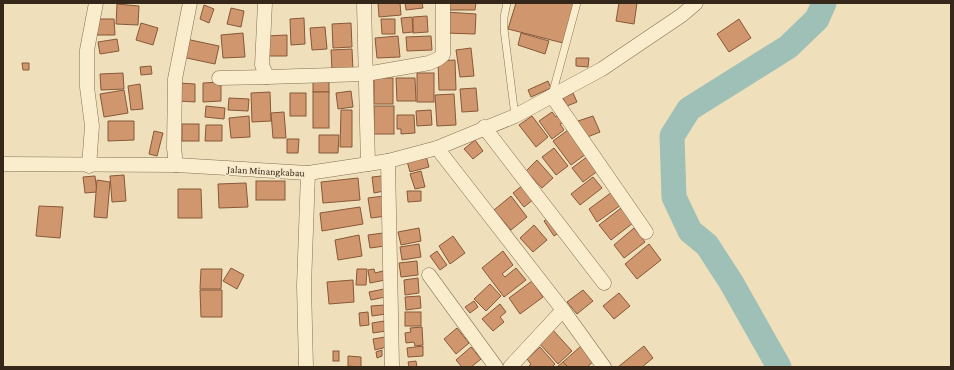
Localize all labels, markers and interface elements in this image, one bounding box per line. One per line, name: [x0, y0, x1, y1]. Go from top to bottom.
street label: Jalan Minangkabau: [226, 163, 306, 179]

